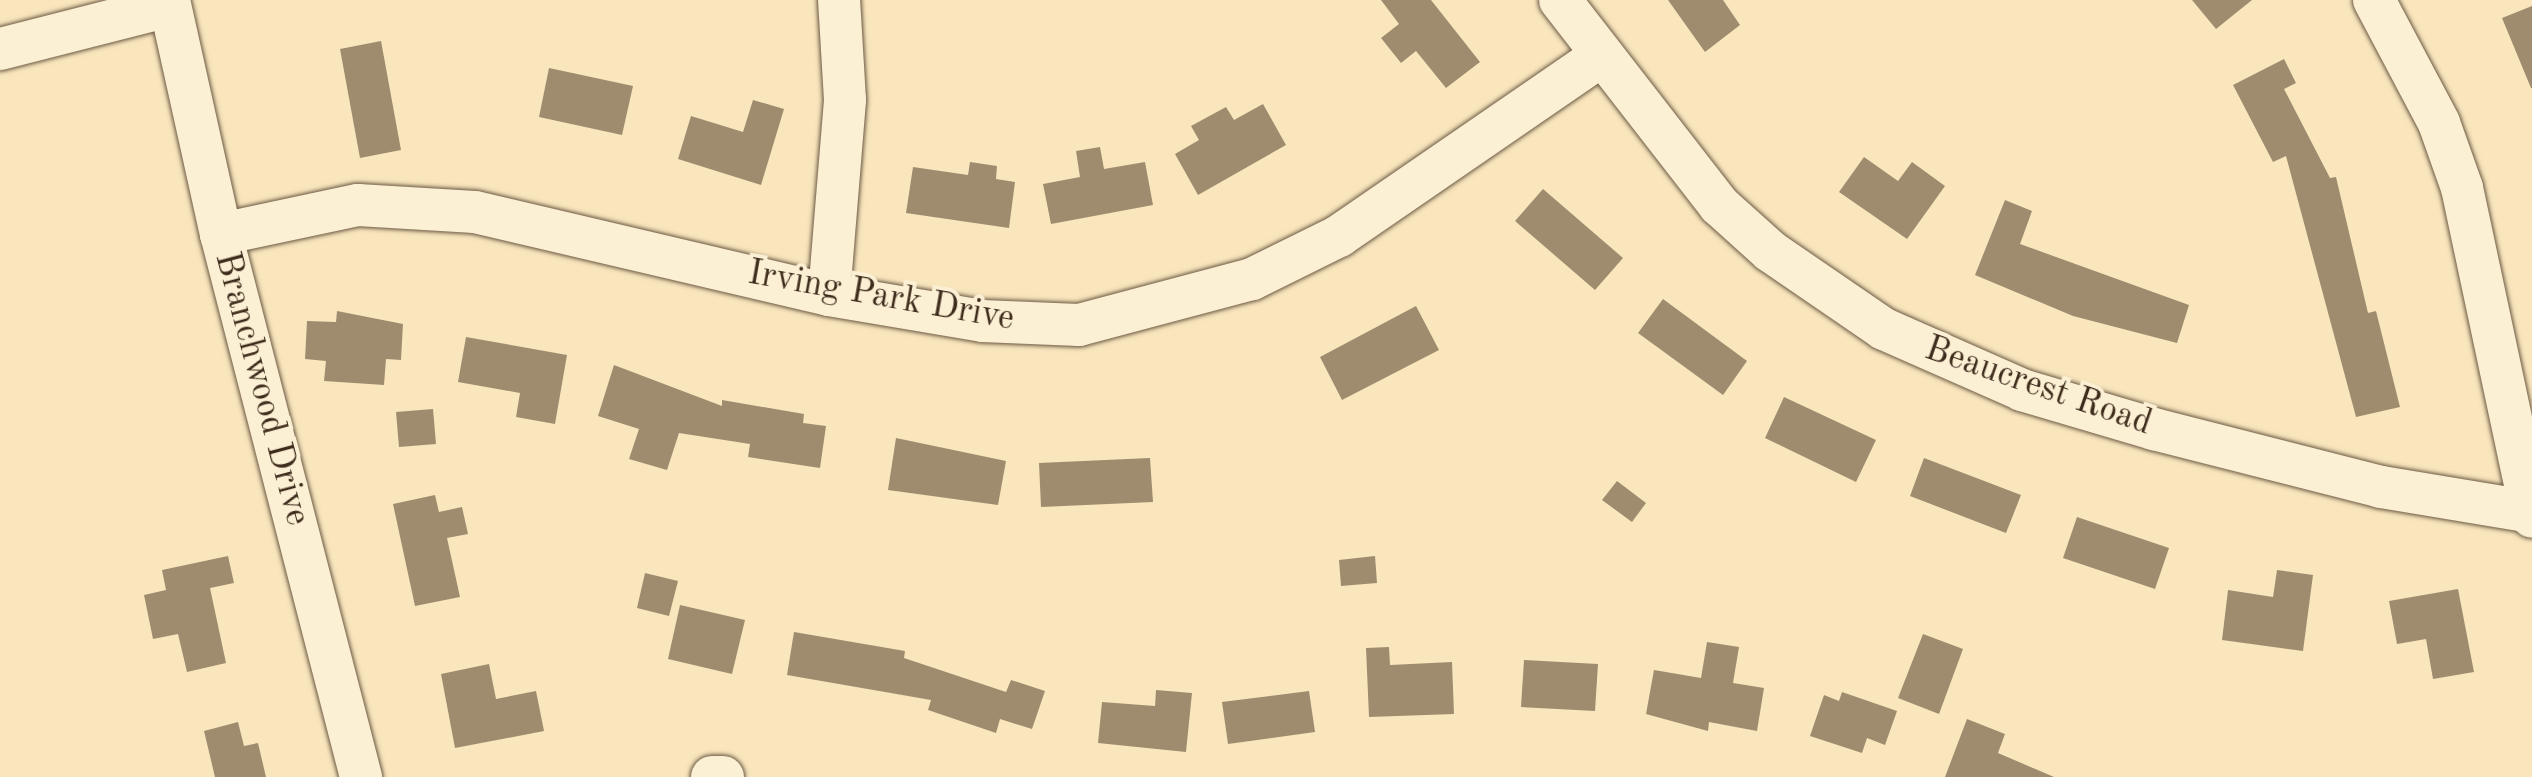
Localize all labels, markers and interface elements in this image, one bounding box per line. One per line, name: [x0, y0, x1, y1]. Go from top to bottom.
street label: Branchwood Drive: [204, 248, 318, 530]
street label: Irving Park Drive: [745, 253, 1017, 341]
street label: Beaucrest Road: [1919, 329, 2157, 445]

